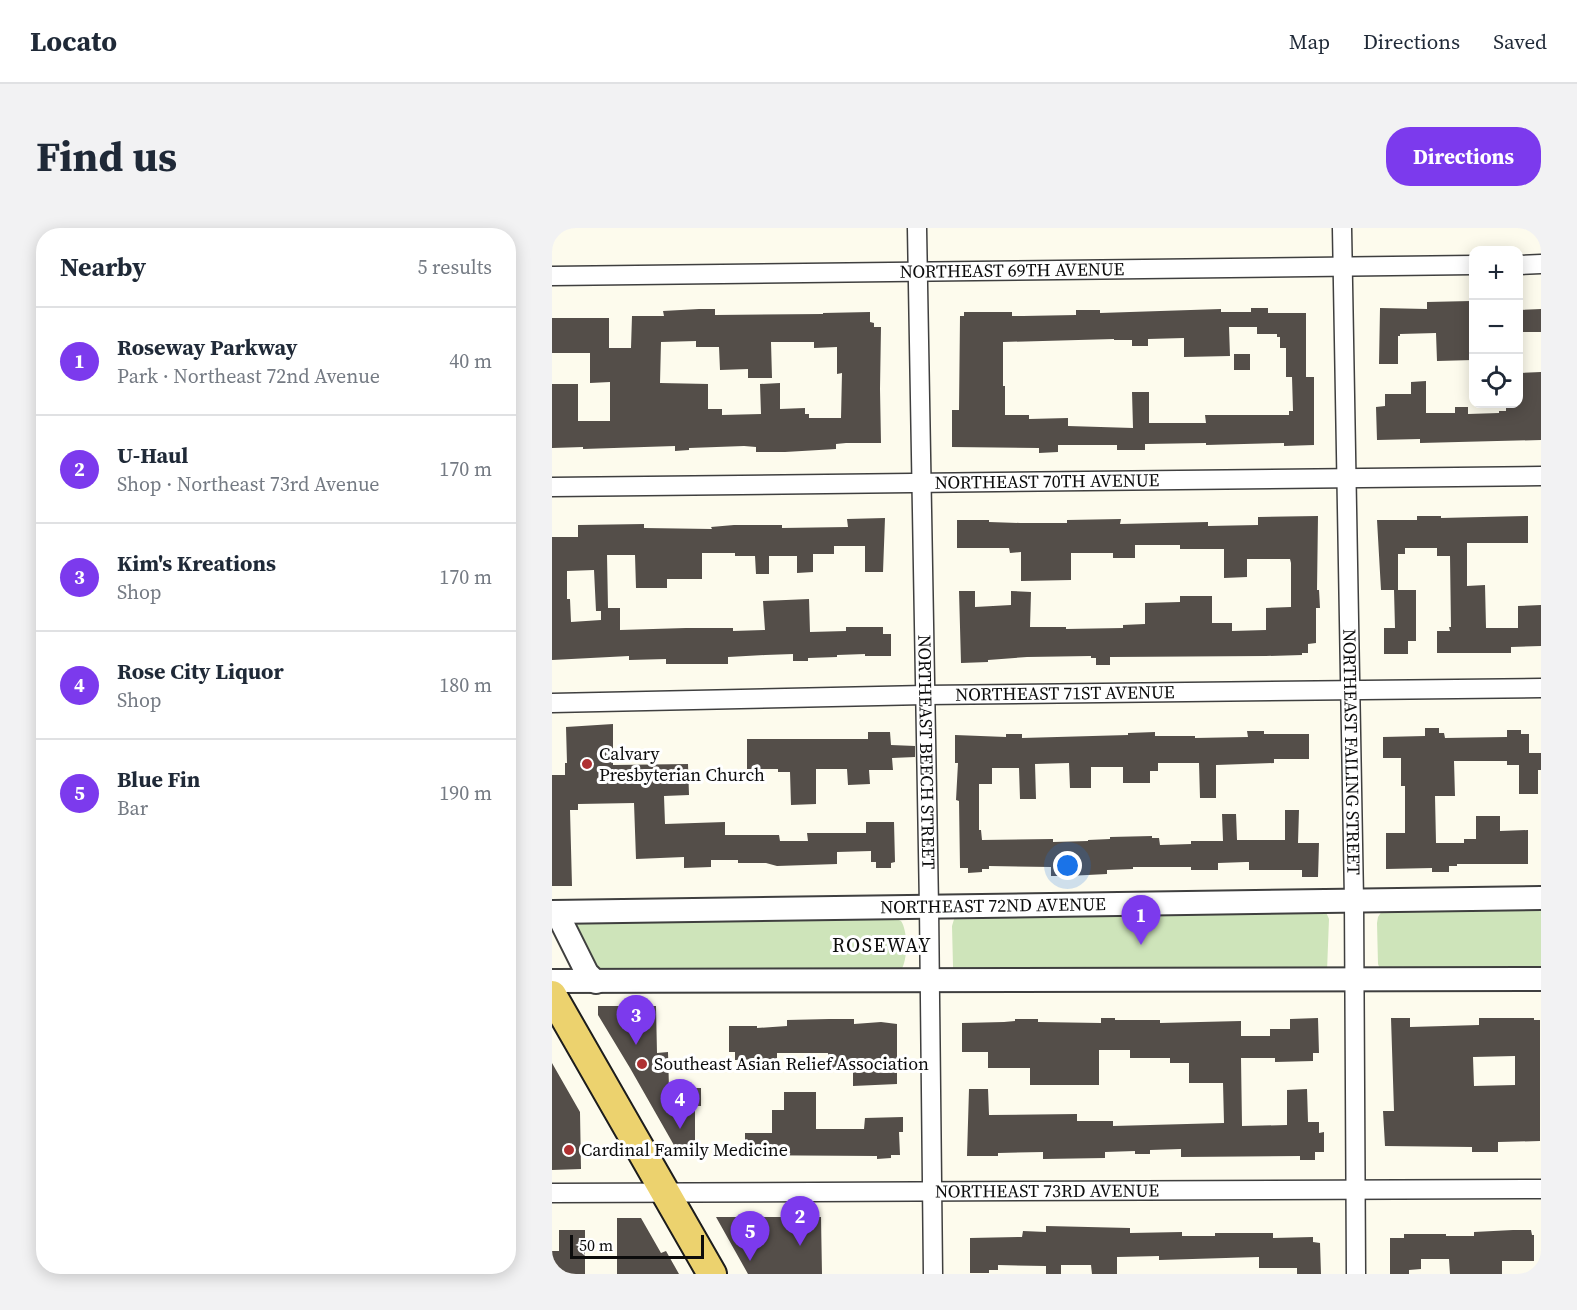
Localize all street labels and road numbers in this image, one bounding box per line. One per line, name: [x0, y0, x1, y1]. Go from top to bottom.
street label: NORTHEAST 69TH AVENUE: [899, 256, 1125, 284]
street label: NORTHEAST 70TH AVENUE: [934, 467, 1160, 495]
street label: NORTHEAST FAILING STREET: [1337, 629, 1367, 875]
street label: NORTHEAST BEECH STREET: [912, 634, 941, 870]
street label: NORTHEAST 71ST AVENUE: [955, 679, 1175, 707]
street label: NORTHEAST 72ND AVENUE: [880, 891, 1106, 919]
street label: NORTHEAST 73RD AVENUE: [935, 1178, 1159, 1203]

